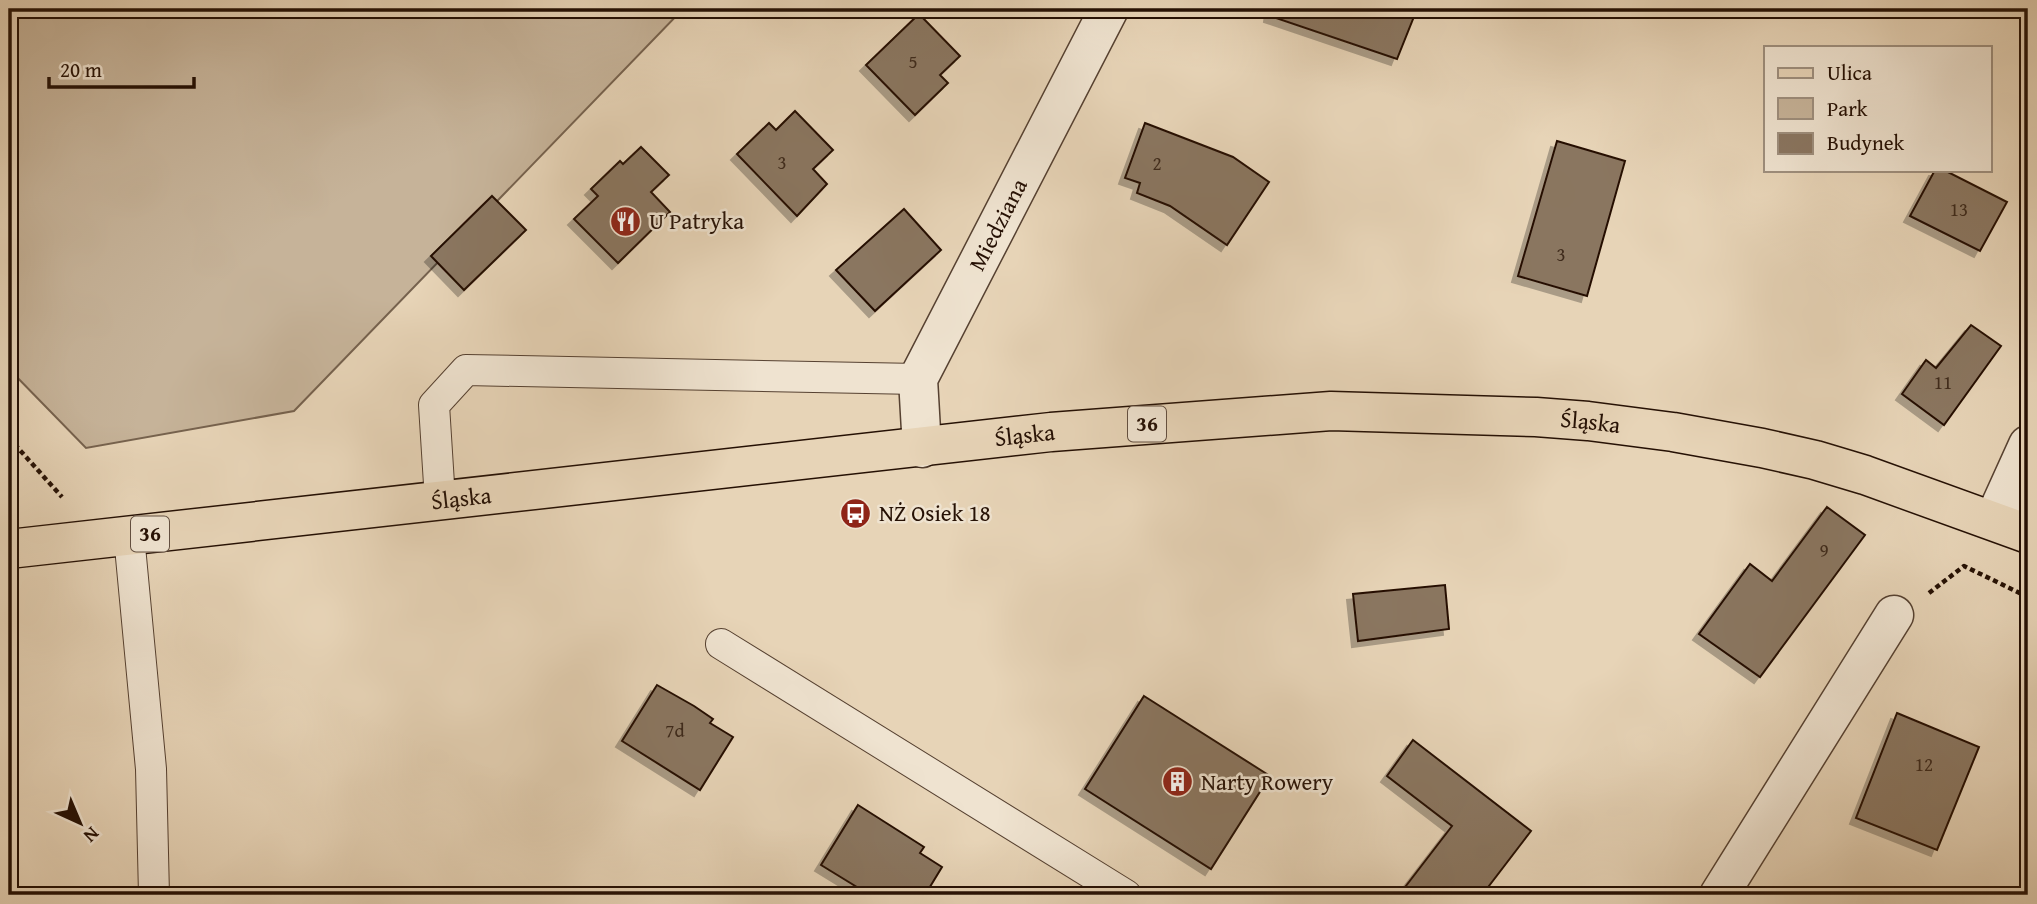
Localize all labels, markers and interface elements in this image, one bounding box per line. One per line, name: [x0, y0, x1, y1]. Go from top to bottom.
scale bar: [49, 46, 194, 90]
legend: [1764, 46, 1992, 172]
house number: 5: [908, 47, 918, 75]
text: 20 m: [60, 54, 102, 85]
text: Ulica: [1827, 57, 1872, 88]
text: Park: [1827, 93, 1868, 124]
text: Budynek: [1827, 127, 1905, 158]
house number: 3: [777, 148, 787, 176]
house number: 2: [1152, 149, 1162, 177]
street label: Miedziana: [960, 172, 1035, 276]
house number: 13: [1950, 195, 1968, 223]
restaurant icon: U Patryka: [609, 204, 643, 238]
place label: U Patryka: [649, 204, 744, 237]
house number: 3: [1556, 240, 1566, 268]
house number: 11: [1934, 368, 1952, 396]
street label: Śląska: [1559, 402, 1623, 441]
road number: 36: [1128, 406, 1166, 442]
street label: Śląska: [993, 415, 1056, 454]
street label: Śląska: [429, 478, 493, 517]
bus stop icon: NŻ Osiek 18: [839, 496, 873, 530]
place label: NŻ Osiek 18: [879, 496, 991, 529]
road number: 36: [131, 516, 169, 552]
house number: 9: [1819, 536, 1829, 564]
house number: 7d: [665, 716, 685, 744]
house number: 12: [1915, 750, 1933, 778]
building icon: Narty Rowery: [1161, 765, 1195, 799]
place label: Narty Rowery: [1201, 765, 1334, 798]
north arrow: [46, 788, 116, 858]
text: N: [77, 821, 106, 850]

